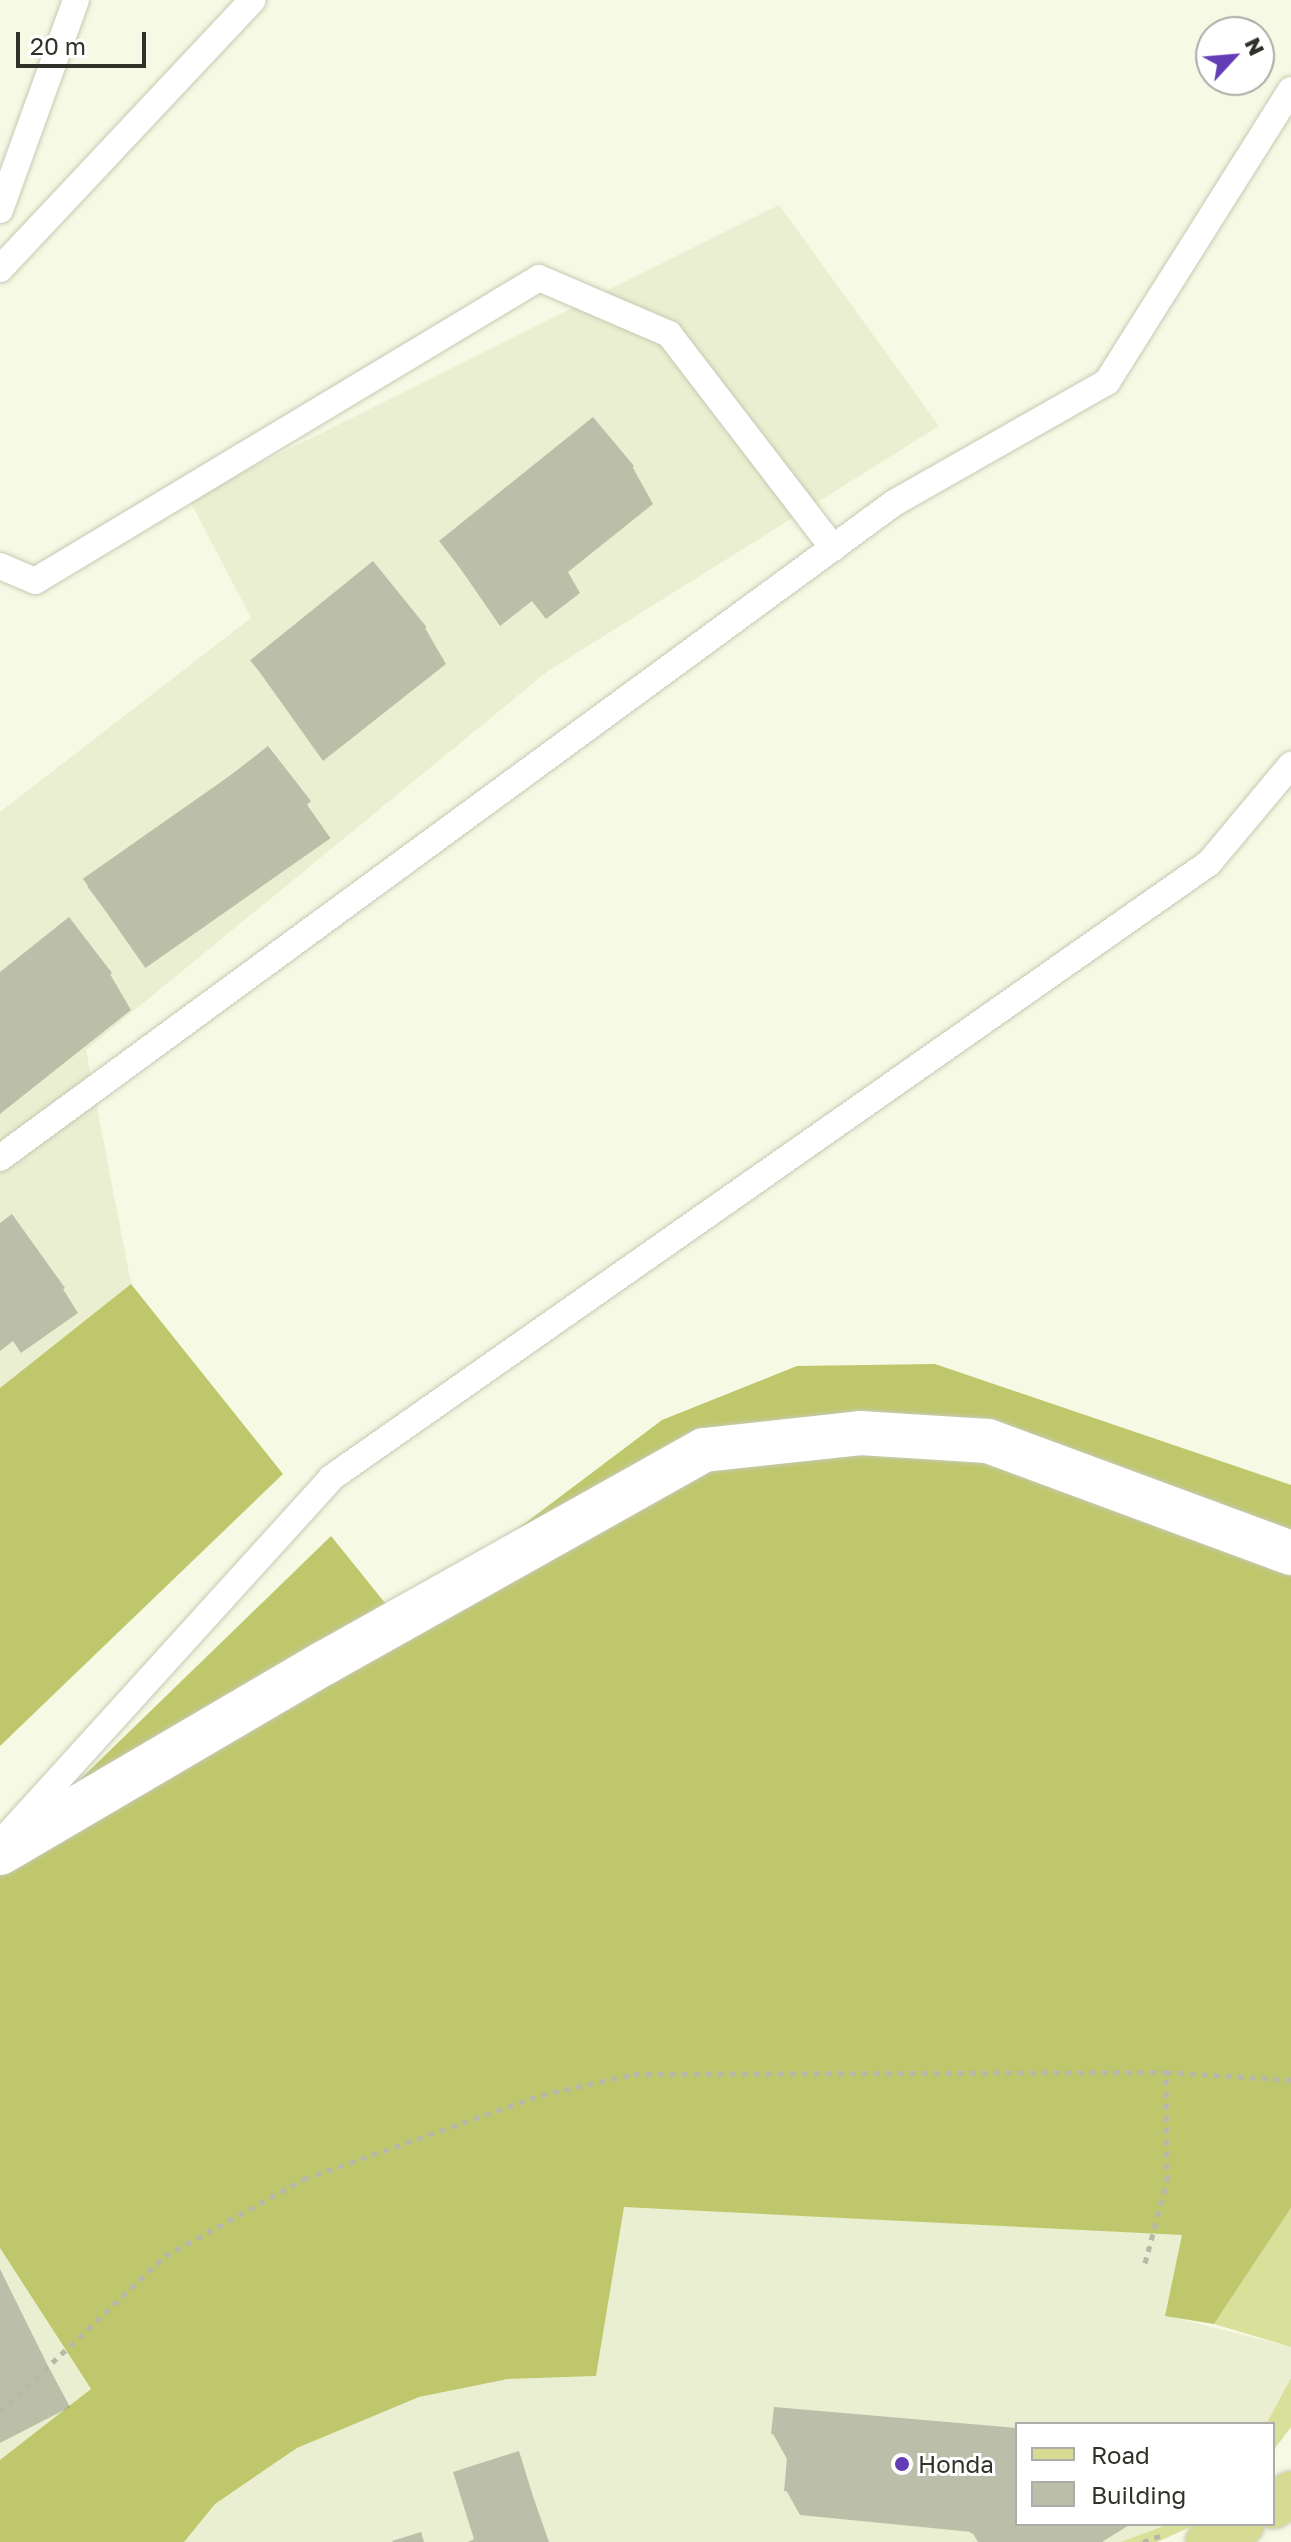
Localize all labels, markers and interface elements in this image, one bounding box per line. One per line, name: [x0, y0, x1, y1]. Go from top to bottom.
scale bar: [20, 16, 150, 66]
north arrow: [1195, 16, 1275, 96]
text: 20 m: [30, 31, 86, 60]
text: N: [1239, 33, 1271, 60]
legend: [1015, 2422, 1275, 2526]
text: Road: [1091, 2440, 1150, 2469]
place label: Honda: [918, 2450, 994, 2478]
marker: Honda: [893, 2455, 911, 2473]
text: Building: [1091, 2480, 1186, 2509]

